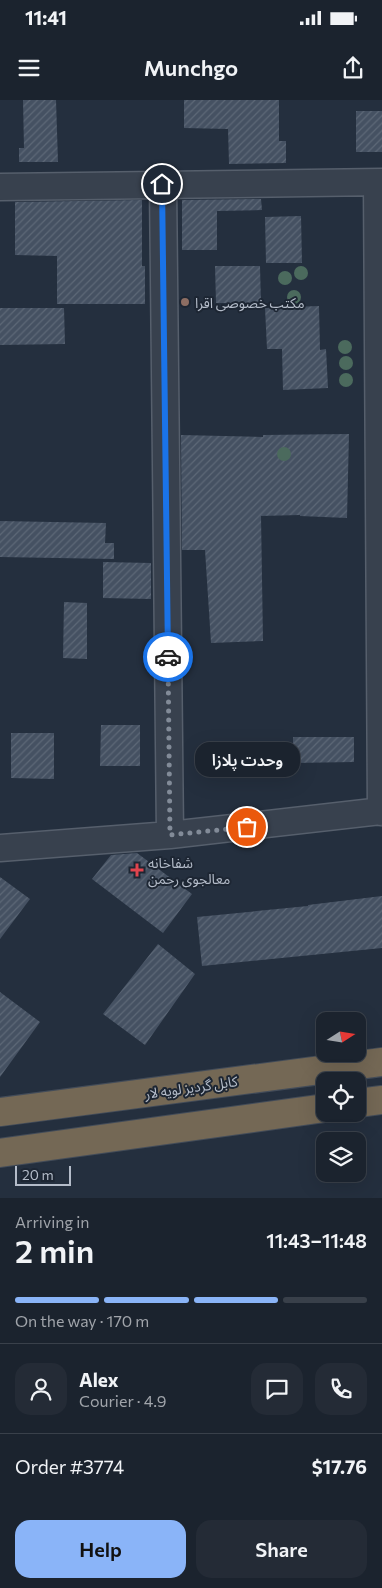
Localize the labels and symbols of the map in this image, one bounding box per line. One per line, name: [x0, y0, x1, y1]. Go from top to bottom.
pin: [141, 163, 183, 205]
place label: مکتب خصوصی اقرا: [195, 294, 305, 312]
marker: مکتب خصوصی اقرا: [179, 296, 191, 308]
courier: [143, 632, 193, 682]
callout: وحدت پلازا: [194, 742, 300, 777]
pin: [226, 806, 268, 848]
place label: شفاخانه معالجوی رحمن: [148, 854, 230, 888]
marker: شفاخانه معالجوی رحمن: [130, 863, 144, 877]
north arrow: [316, 1012, 366, 1062]
street label: کابل گردیز لویه لار: [142, 1072, 239, 1103]
scale bar: [15, 1163, 71, 1186]

